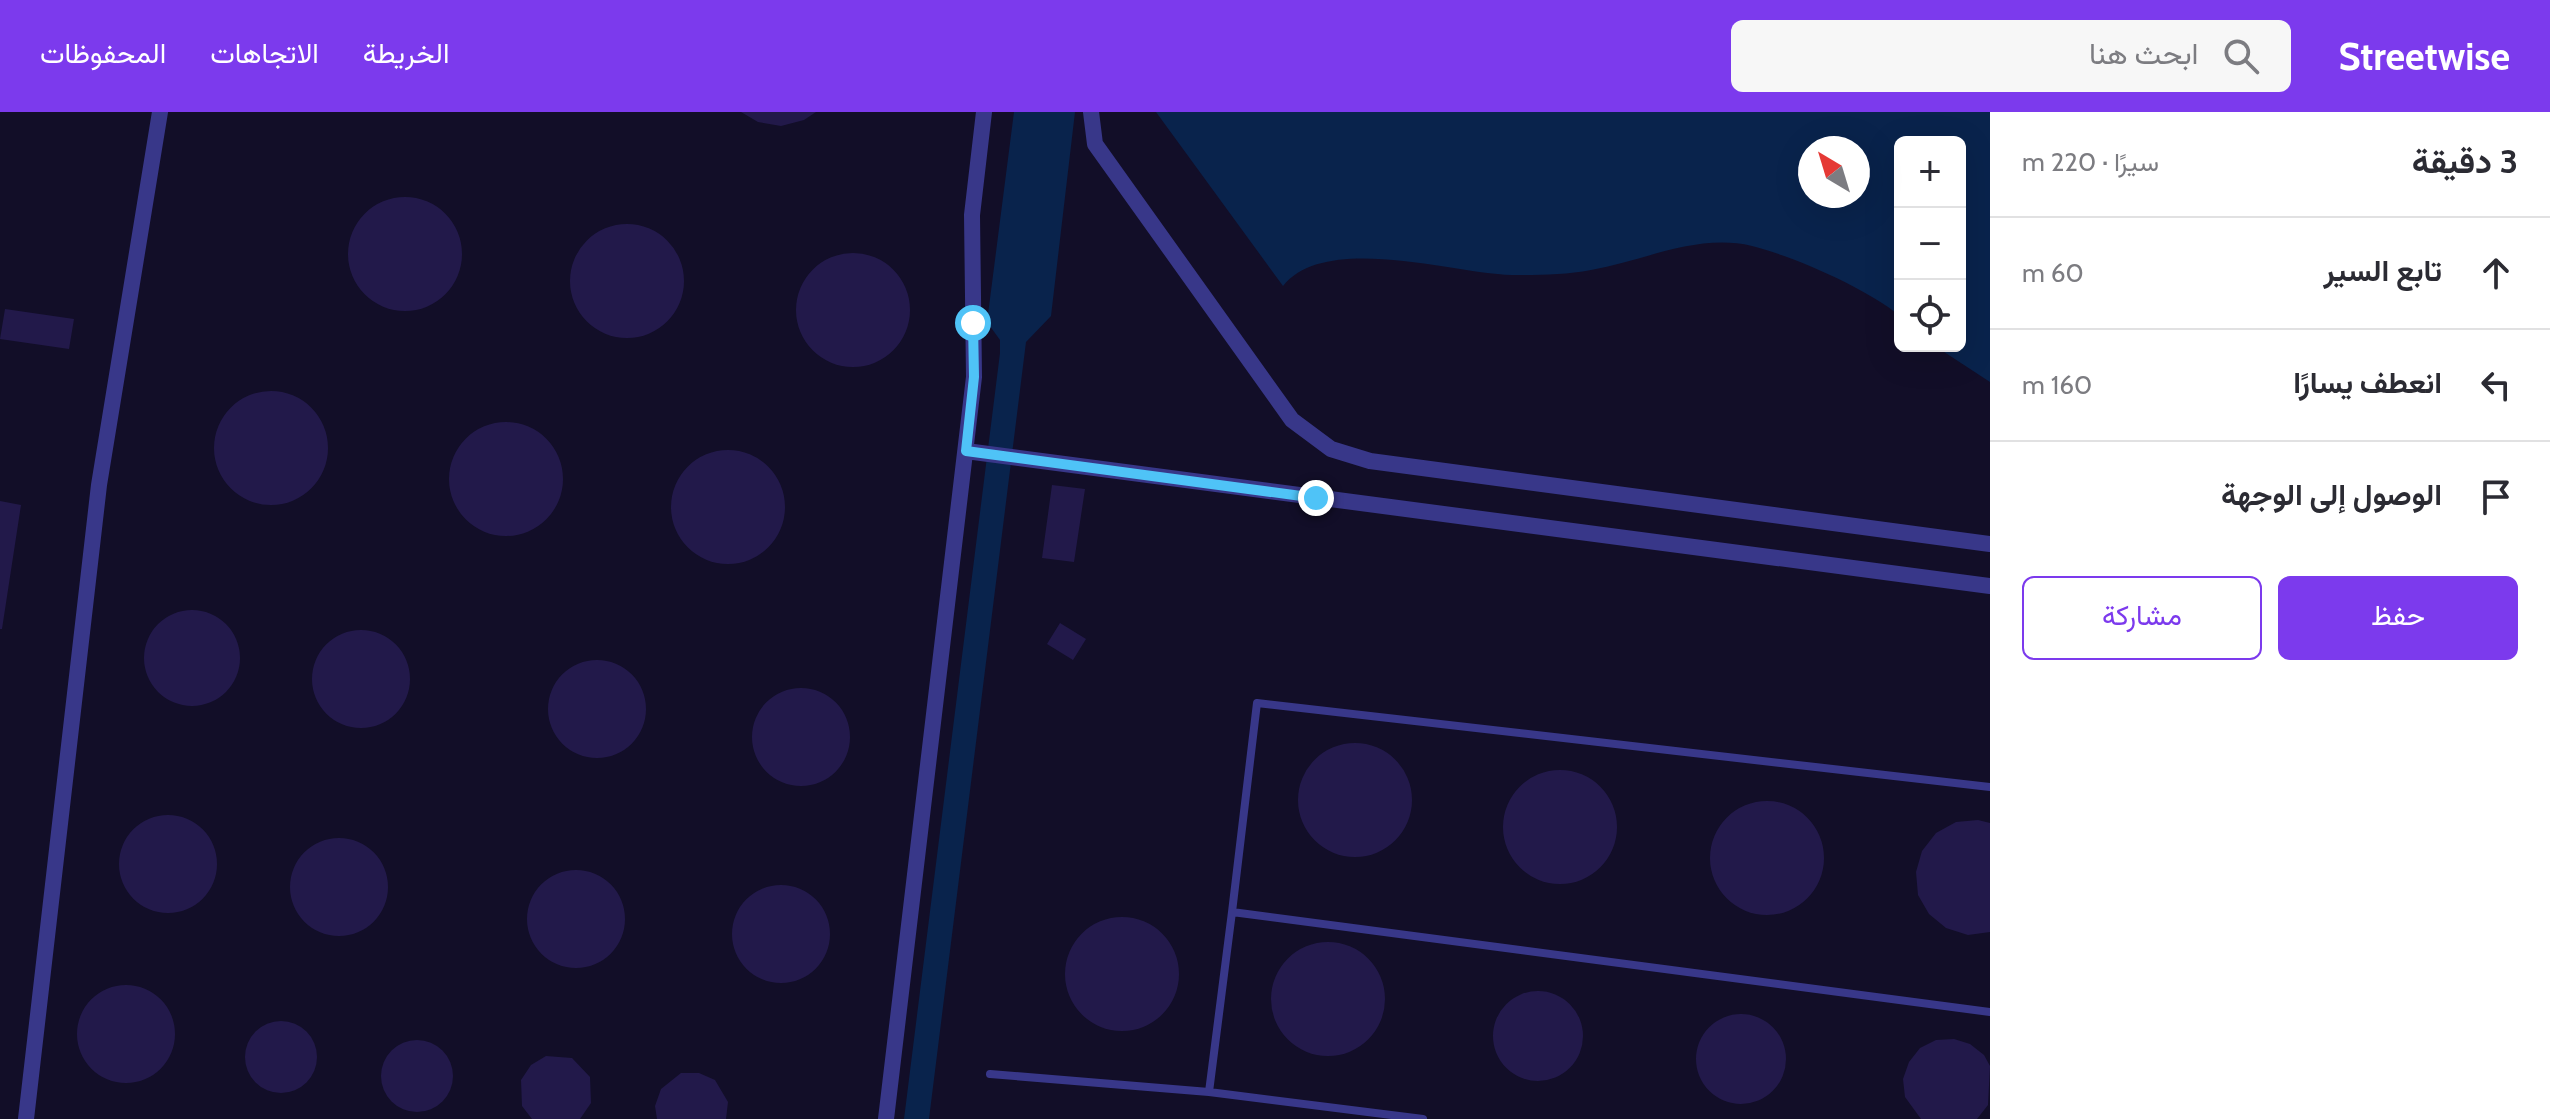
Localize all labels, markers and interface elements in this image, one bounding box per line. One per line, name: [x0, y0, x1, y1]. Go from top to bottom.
search box: [1731, 20, 2291, 92]
text: Streetwise: [2339, 33, 2510, 80]
icon: search: [2219, 34, 2263, 78]
text: ابحث هنا: [2089, 35, 2199, 72]
text: المحفوظات: [40, 36, 166, 70]
text: الاتجاهات: [210, 36, 319, 70]
text: الخريطة: [363, 36, 449, 70]
north arrow: [1798, 136, 1870, 208]
map controls: [1894, 136, 1966, 352]
button: +: [1894, 136, 1966, 208]
text: 3 دقيقة: [2412, 140, 2518, 182]
text: سيرًا · 220 m: [2022, 146, 2159, 178]
button: −: [1894, 208, 1966, 280]
icon: ahead: [2474, 251, 2518, 295]
text: تابع السير: [2323, 252, 2442, 289]
text: 60 m: [2022, 257, 2084, 289]
button: locate: [1894, 280, 1966, 352]
route start: [955, 305, 991, 341]
icon: left: [2474, 363, 2518, 407]
text: انعطف يسارًا: [2293, 364, 2442, 401]
text: 160 m: [2022, 369, 2092, 401]
icon: arrive: [2474, 475, 2518, 519]
text: الوصول إلى الوجهة: [2221, 476, 2442, 513]
route end: [1298, 480, 1334, 516]
button: مشاركة: [2022, 576, 2262, 660]
button: حفظ: [2278, 576, 2518, 660]

